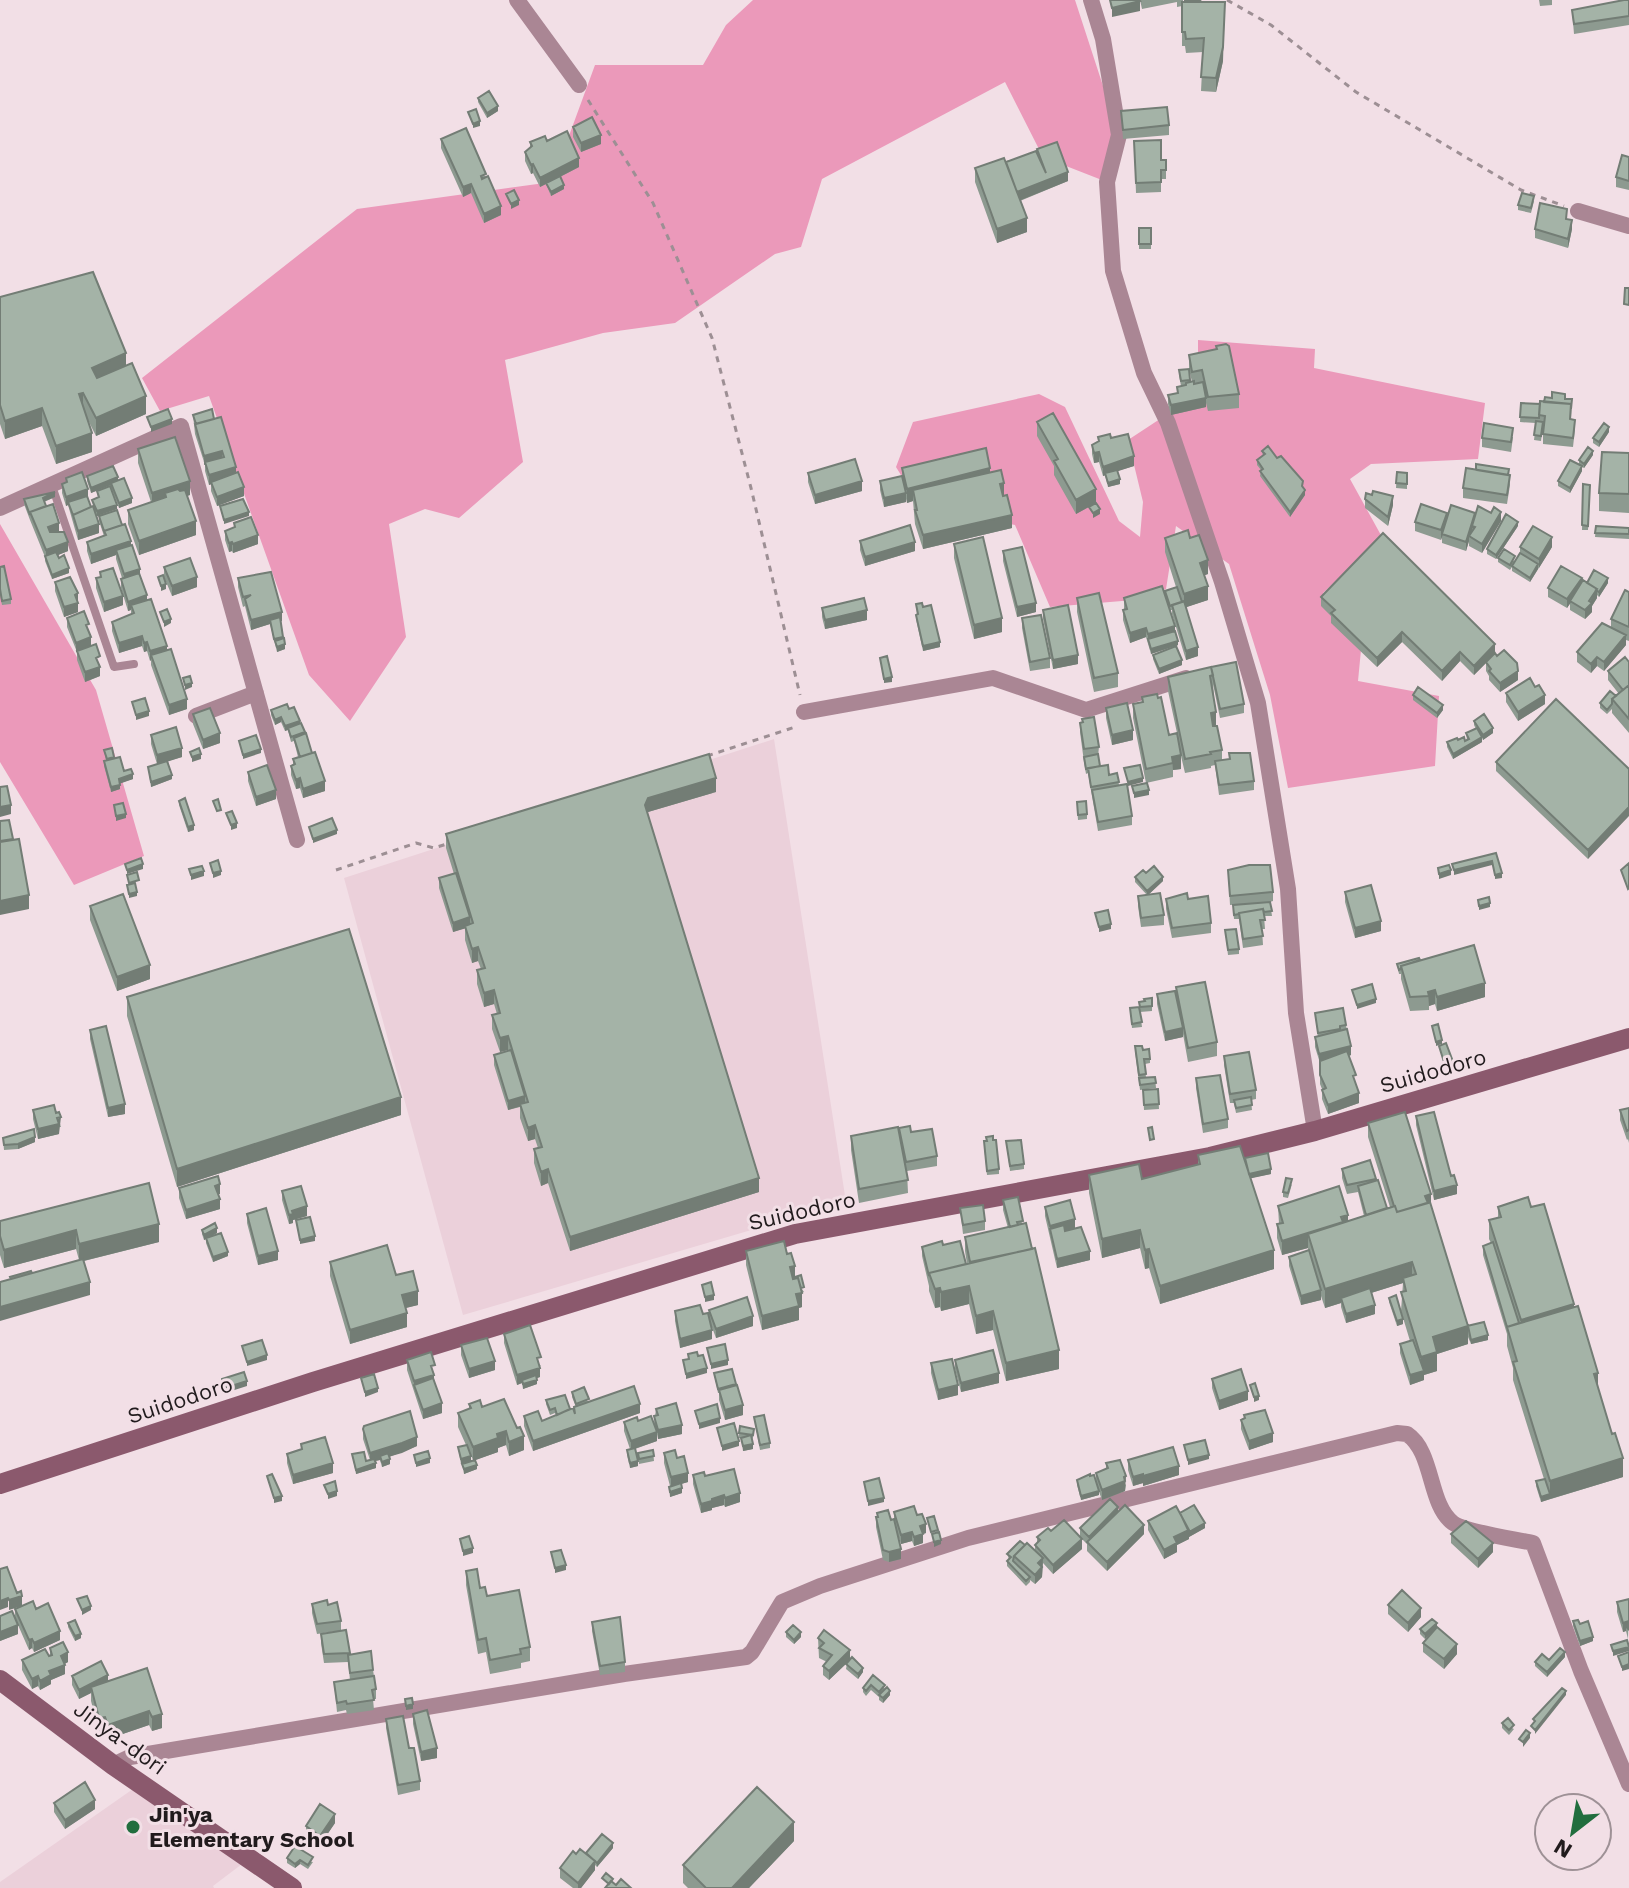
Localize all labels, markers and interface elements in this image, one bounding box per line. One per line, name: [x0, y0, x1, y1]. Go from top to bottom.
street label: Suidodoro: [1377, 1044, 1489, 1098]
street label: Suidodoro: [746, 1187, 858, 1235]
street label: Suidodoro: [124, 1371, 236, 1429]
street label: Jinya-dori: [69, 1696, 171, 1780]
north arrow: [1533, 1792, 1613, 1872]
place label: Jin'ya Elementary School: [149, 1802, 355, 1852]
marker: Jin'ya Elementary School: [124, 1818, 142, 1836]
text: N: [1550, 1834, 1576, 1864]

